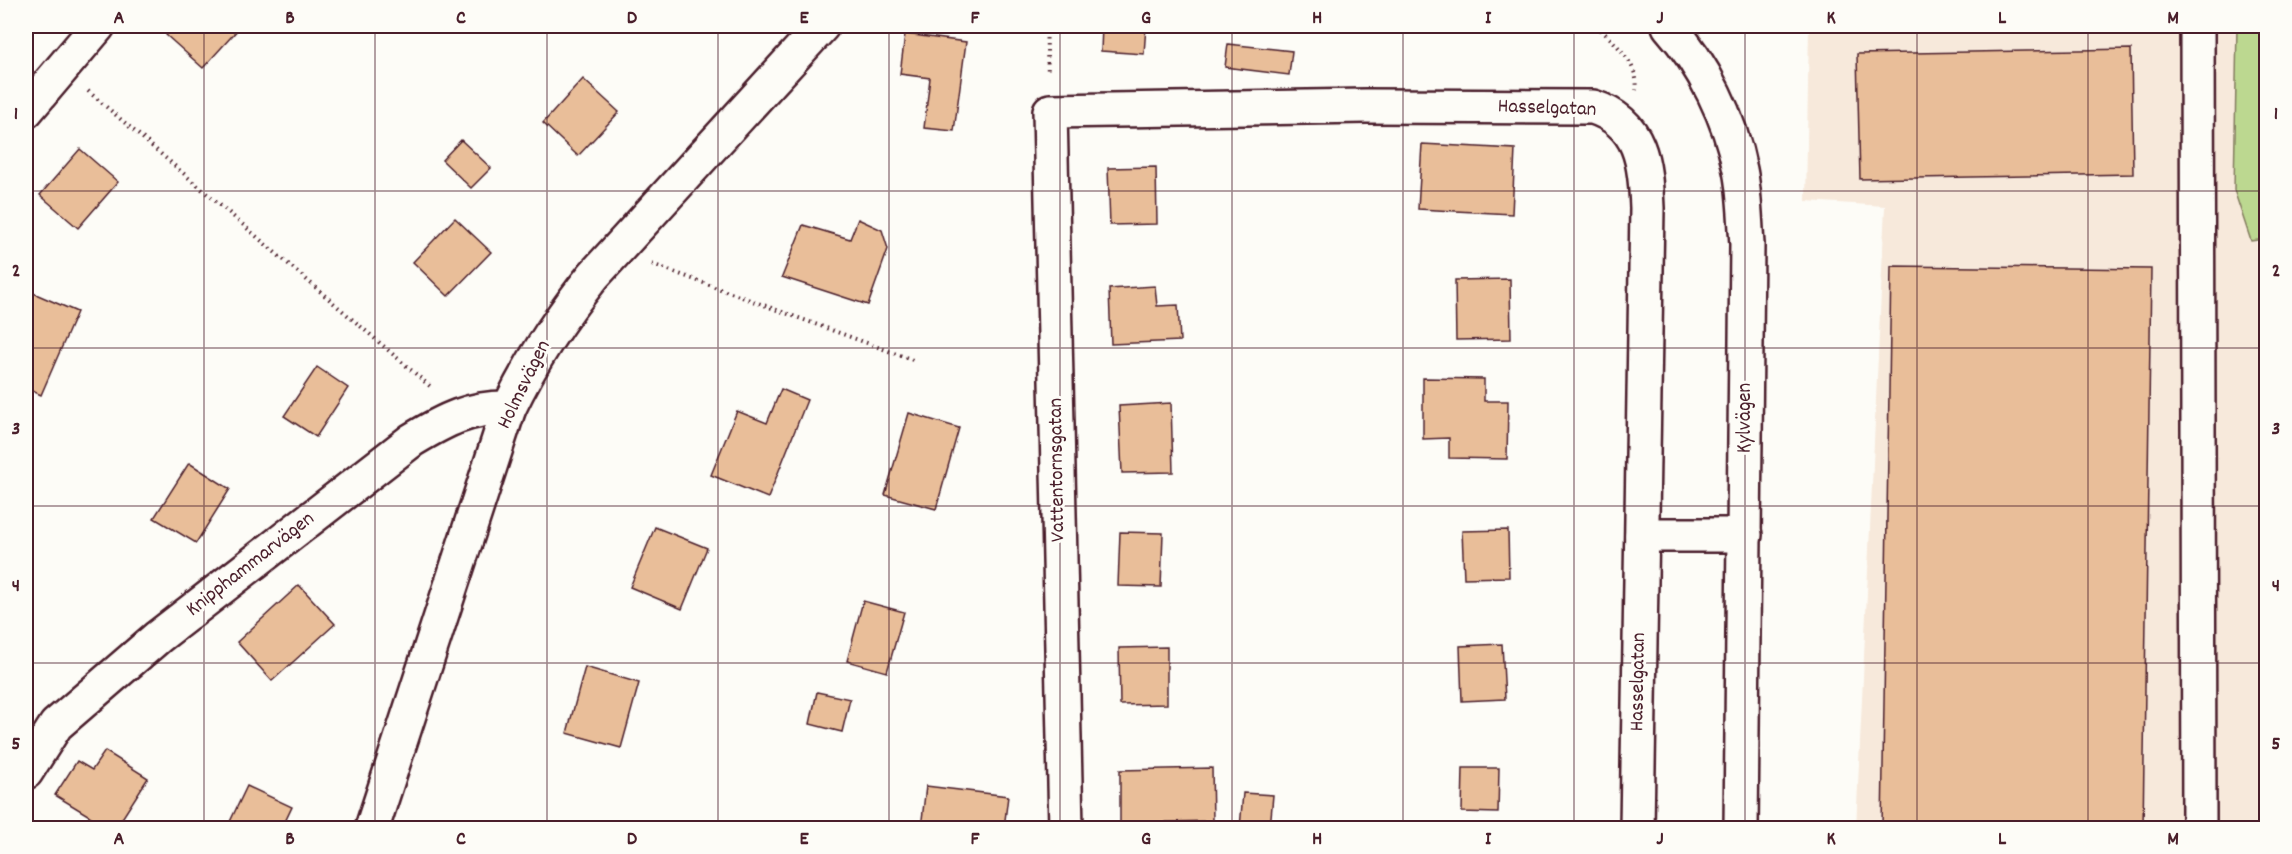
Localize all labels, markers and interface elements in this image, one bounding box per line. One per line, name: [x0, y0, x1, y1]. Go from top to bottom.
text: A: [114, 5, 125, 33]
text: B: [285, 5, 295, 33]
text: C: [456, 5, 466, 33]
text: D: [627, 5, 638, 33]
text: E: [799, 5, 809, 33]
text: F: [971, 5, 981, 33]
text: G: [1141, 5, 1151, 33]
text: H: [1312, 5, 1322, 33]
text: I: [1485, 5, 1492, 33]
text: J: [1656, 5, 1664, 33]
text: K: [1826, 5, 1836, 33]
text: L: [1998, 5, 2007, 33]
text: M: [2167, 5, 2179, 33]
street label: Hasselgatan: [1497, 92, 1597, 126]
text: 1: [14, 101, 18, 129]
text: 1: [2274, 101, 2278, 129]
text: 2: [12, 258, 20, 286]
text: 2: [2272, 258, 2280, 286]
street label: Holmsvägen: [491, 335, 559, 435]
street label: Kylvägen: [1731, 383, 1761, 453]
street label: Vattentornsgatan: [1042, 398, 1074, 542]
text: 3: [12, 416, 20, 444]
text: 3: [2272, 416, 2280, 444]
street label: Knipphammarvägen: [180, 505, 322, 625]
text: 4: [12, 573, 20, 601]
text: 4: [2272, 573, 2280, 601]
street label: Hasselgatan: [1623, 632, 1655, 732]
text: 5: [11, 731, 21, 759]
text: 5: [2271, 731, 2281, 759]
text: A: [114, 826, 125, 854]
text: B: [285, 826, 295, 854]
text: C: [456, 826, 466, 854]
text: D: [627, 826, 638, 854]
text: E: [799, 826, 809, 854]
text: F: [971, 826, 981, 854]
text: G: [1141, 826, 1151, 854]
text: H: [1312, 826, 1322, 854]
text: I: [1485, 826, 1492, 854]
text: J: [1656, 826, 1664, 854]
text: K: [1826, 826, 1836, 854]
text: L: [1998, 826, 2007, 854]
text: M: [2167, 826, 2179, 854]

